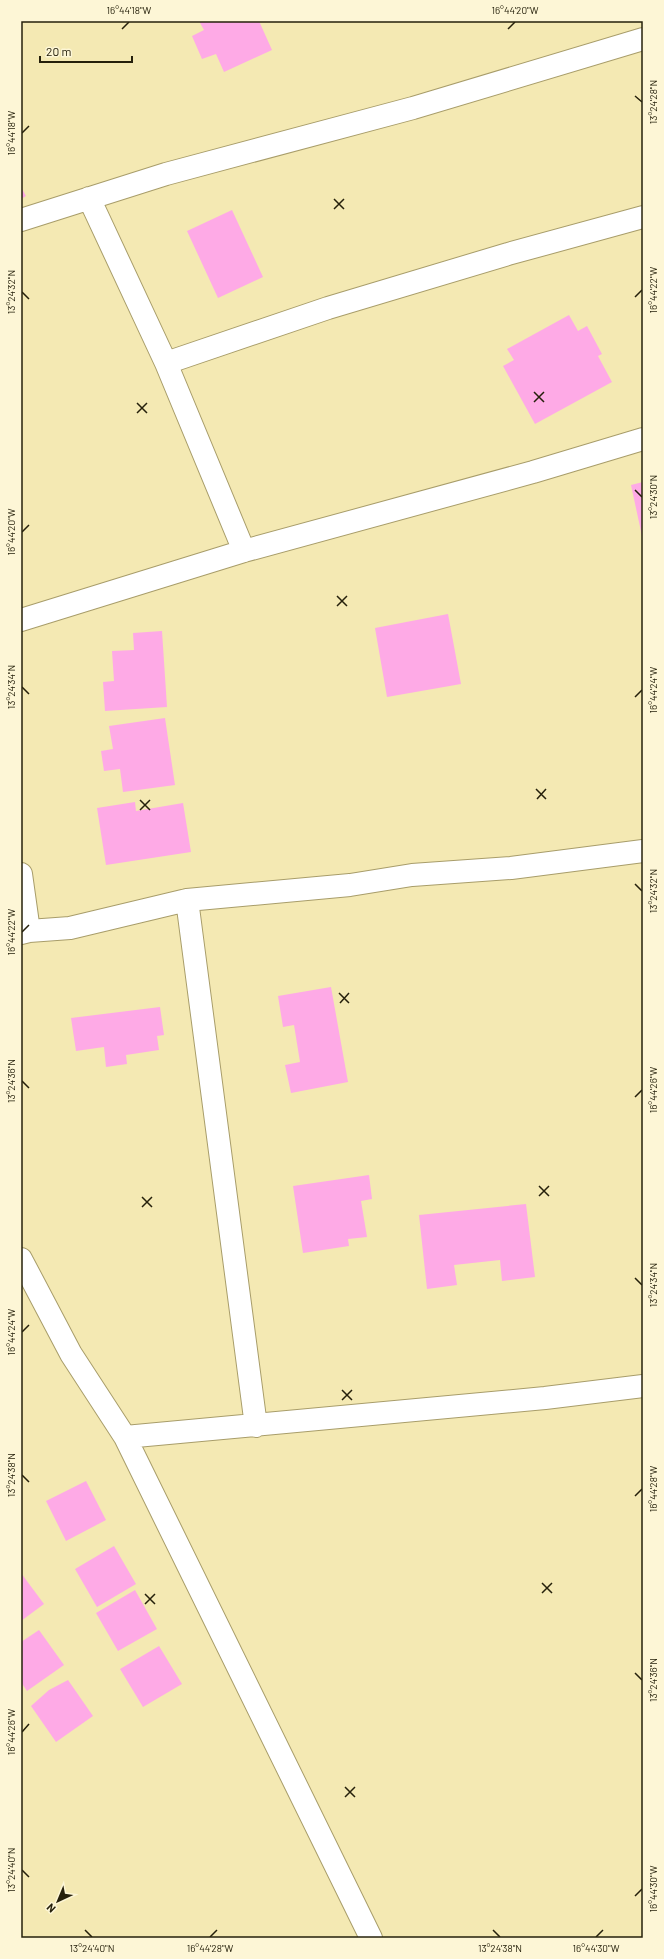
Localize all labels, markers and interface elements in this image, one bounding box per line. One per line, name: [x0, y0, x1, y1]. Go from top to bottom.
text: 16°44'18"W: [107, 4, 152, 16]
text: 16°44'20"W: [491, 4, 539, 16]
scale bar: [40, 38, 132, 64]
text: 20 m: [46, 44, 72, 58]
text: 13°24'28"N: [647, 80, 659, 124]
text: 16°44'18"W: [5, 110, 17, 155]
text: 16°44'22"W: [647, 266, 659, 313]
text: 13°24'32"N: [5, 270, 17, 314]
text: 13°24'30"N: [647, 475, 659, 519]
text: 16°44'20"W: [5, 508, 17, 556]
text: 13°24'34"N: [5, 665, 17, 709]
text: 16°44'24"W: [647, 666, 659, 713]
text: 13°24'32"N: [647, 869, 659, 913]
text: 16°44'22"W: [5, 908, 17, 955]
text: 13°24'36"N: [5, 1059, 17, 1103]
text: 16°44'26"W: [647, 1066, 659, 1113]
text: 13°24'34"N: [647, 1263, 659, 1307]
text: 16°44'24"W: [5, 1308, 17, 1355]
text: 13°24'38"N: [5, 1453, 17, 1497]
text: 16°44'28"W: [647, 1465, 659, 1512]
text: 13°24'36"N: [647, 1658, 659, 1702]
text: 16°44'26"W: [5, 1708, 17, 1755]
text: 13°24'40"N: [5, 1848, 17, 1892]
text: 16°44'30"W: [647, 1865, 659, 1912]
north arrow: [38, 1881, 78, 1921]
text: N: [44, 1901, 58, 1916]
text: 13°24'40"N: [70, 1942, 114, 1954]
text: 16°44'28"W: [187, 1942, 234, 1954]
text: 13°24'38"N: [478, 1942, 522, 1954]
text: 16°44'30"W: [573, 1942, 620, 1954]

